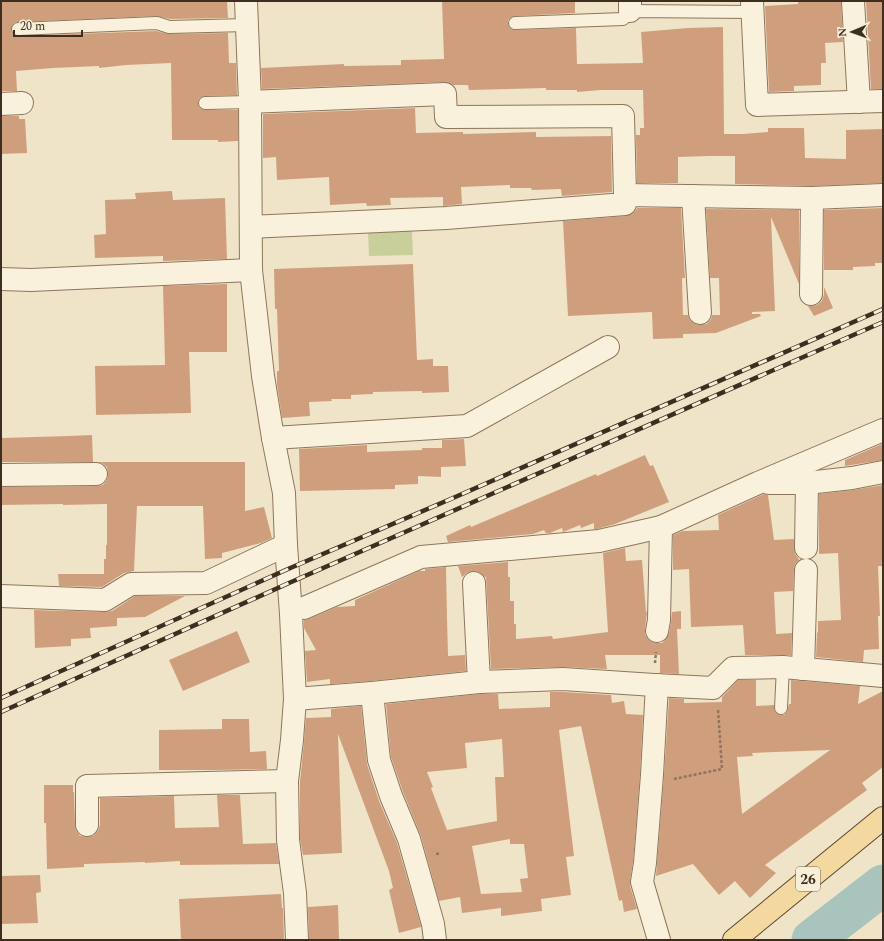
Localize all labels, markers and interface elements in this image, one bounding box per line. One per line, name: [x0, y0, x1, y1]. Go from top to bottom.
scale bar: [14, 12, 82, 38]
north arrow: [832, 12, 872, 52]
text: 20 m: [20, 17, 45, 36]
text: N: [834, 28, 851, 37]
road number: 26: [796, 867, 820, 891]

